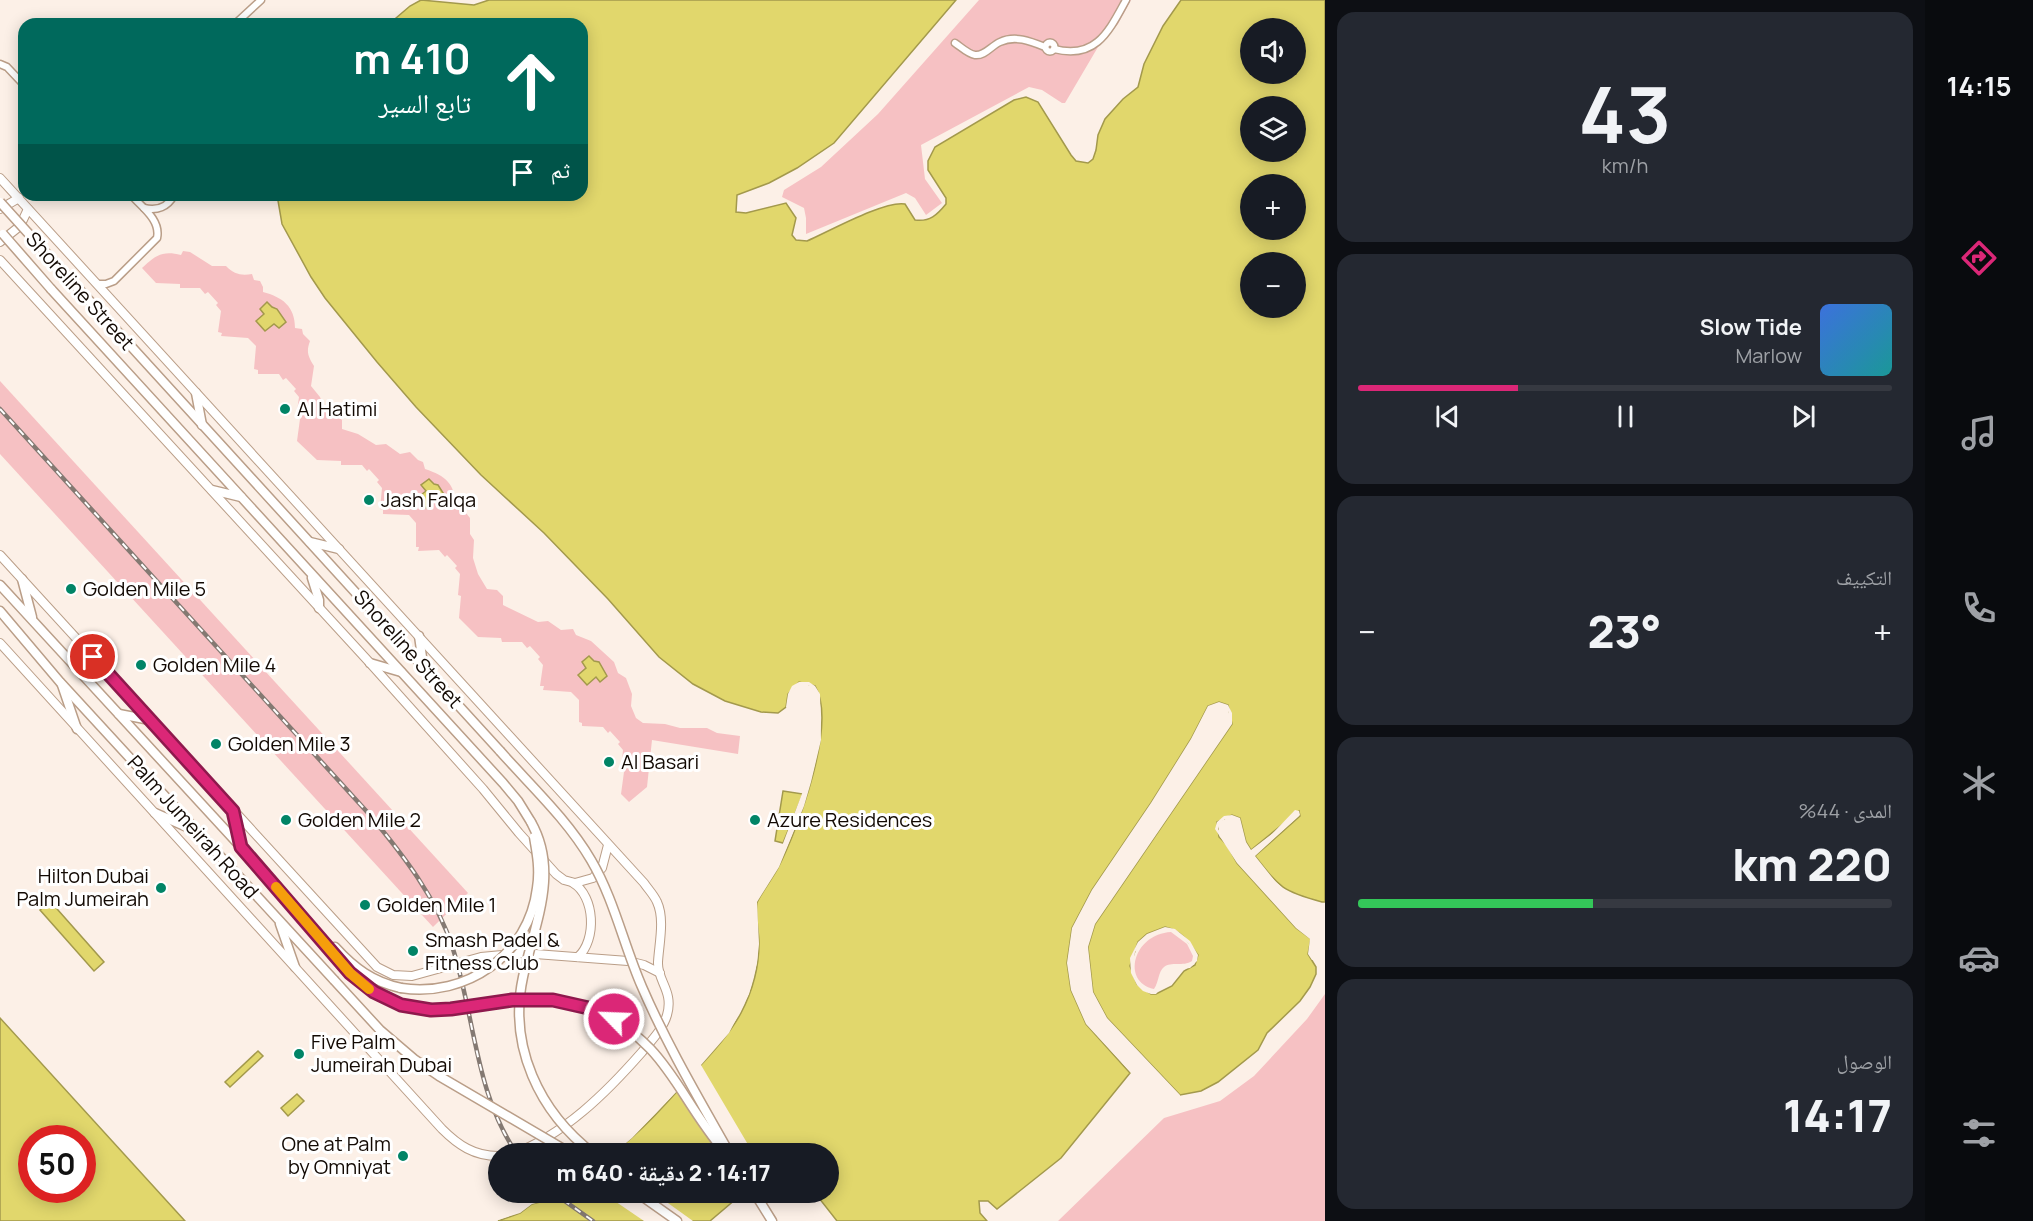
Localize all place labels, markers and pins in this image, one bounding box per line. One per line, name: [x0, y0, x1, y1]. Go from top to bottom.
place label: Al Hatimi: [297, 395, 377, 422]
marker: Al Hatimi: [278, 402, 292, 416]
place label: Jash Falqa: [381, 486, 476, 513]
marker: Jash Falqa: [362, 493, 376, 507]
place label: Golden Mile 5: [83, 575, 206, 602]
marker: Golden Mile 5: [64, 582, 78, 596]
pin: [67, 631, 118, 682]
place label: Golden Mile 4: [153, 651, 276, 678]
marker: Golden Mile 4: [134, 658, 148, 672]
place label: Golden Mile 3: [228, 730, 351, 757]
marker: Golden Mile 3: [209, 737, 223, 751]
place label: Al Basari: [621, 748, 699, 775]
marker: Al Basari: [602, 755, 616, 769]
place label: Golden Mile 2: [298, 806, 421, 833]
place label: Azure Residences: [767, 806, 932, 833]
marker: Golden Mile 2: [279, 813, 293, 827]
marker: Azure Residences: [748, 813, 762, 827]
place label: Hilton Dubai Palm Jumeirah: [16, 862, 149, 912]
marker: Hilton Dubai Palm Jumeirah: [154, 881, 168, 895]
place label: Golden Mile 1: [377, 891, 496, 918]
marker: Golden Mile 1: [358, 898, 372, 912]
place label: Smash Padel & Fitness Club: [425, 926, 560, 976]
marker: Smash Padel & Fitness Club: [406, 944, 420, 958]
place label: Five Palm Jumeirah Dubai: [311, 1028, 452, 1078]
marker: Five Palm Jumeirah Dubai: [292, 1047, 306, 1061]
place label: One at Palm by Omniyat: [282, 1130, 391, 1180]
marker: One at Palm by Omniyat: [396, 1149, 410, 1163]

